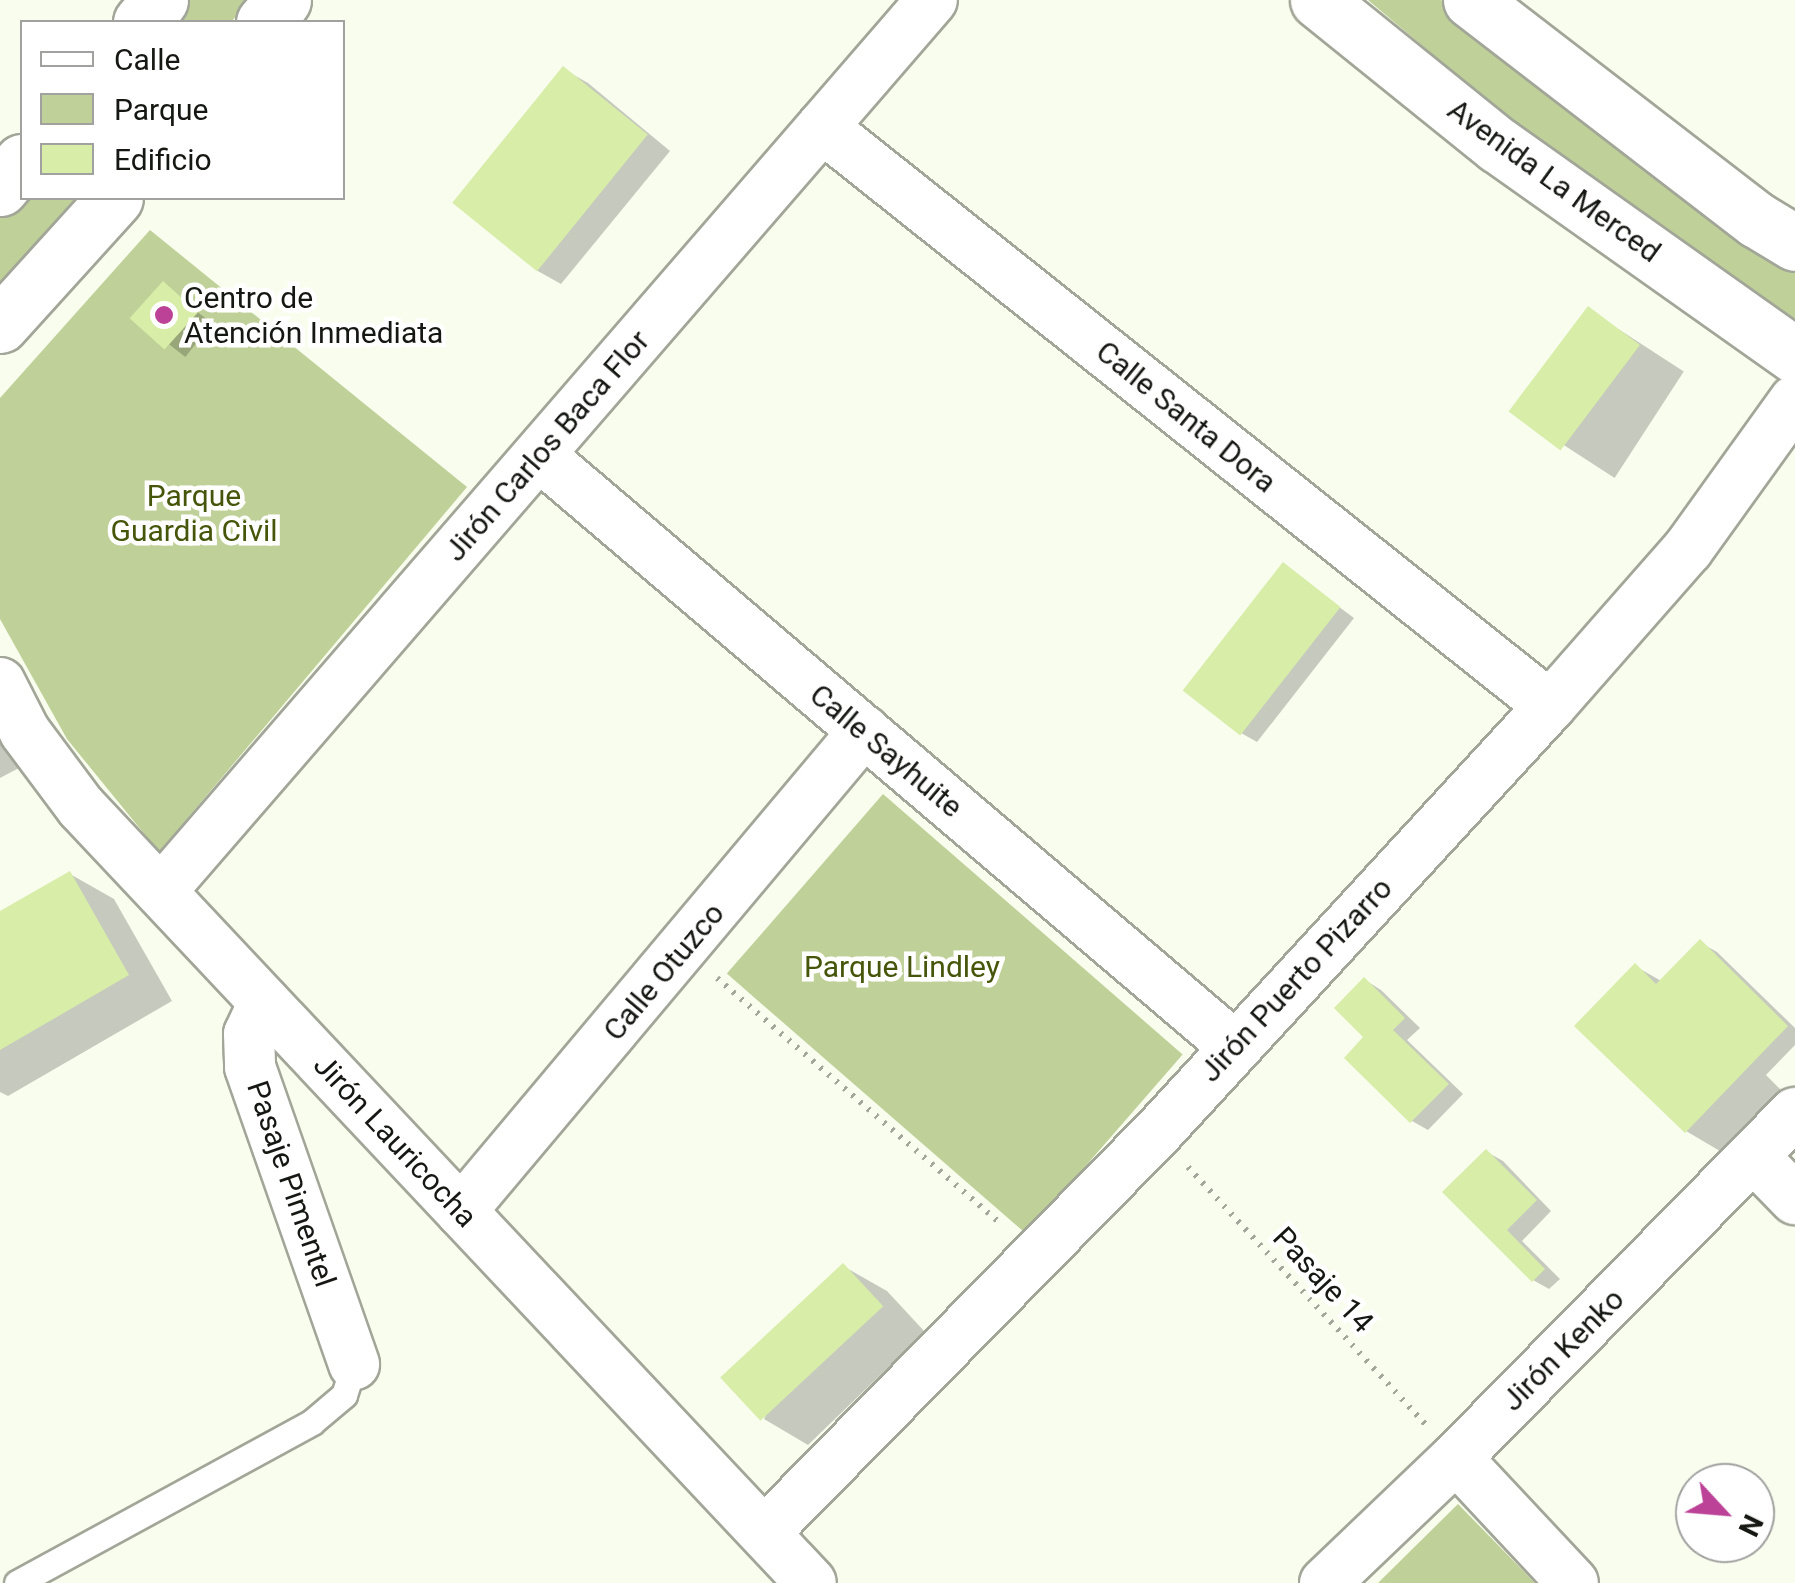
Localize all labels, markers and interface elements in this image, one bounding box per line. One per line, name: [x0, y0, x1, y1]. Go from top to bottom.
legend: [20, 20, 345, 200]
text: Calle: [114, 42, 180, 77]
text: Parque: [114, 92, 208, 127]
street label: Avenida La Merced: [1441, 92, 1667, 270]
text: Edificio: [114, 142, 212, 177]
place label: Centro de Atención Inmediata: [184, 280, 443, 350]
marker: Centro de Atención Inmediata: [153, 304, 175, 326]
street label: Jirón Carlos Baca Flor: [437, 323, 657, 569]
street label: Calle Santa Dora: [1089, 334, 1283, 500]
park label: Parque Guardia Civil: [110, 478, 278, 548]
street label: Calle Sayhuite: [802, 677, 970, 825]
street label: Jirón Puerto Pizarro: [1192, 871, 1400, 1089]
street label: Calle Otuzco: [596, 896, 732, 1048]
park label: Parque Lindley: [804, 949, 1000, 985]
street label: Jirón Lauricocha: [306, 1047, 484, 1235]
street label: Pasaje Pimentel: [239, 1076, 343, 1292]
street label: Pasaje 14: [1265, 1220, 1381, 1340]
street label: Jirón Kenko: [1494, 1281, 1632, 1419]
north arrow: [1675, 1463, 1775, 1563]
text: N: [1731, 1509, 1770, 1542]

